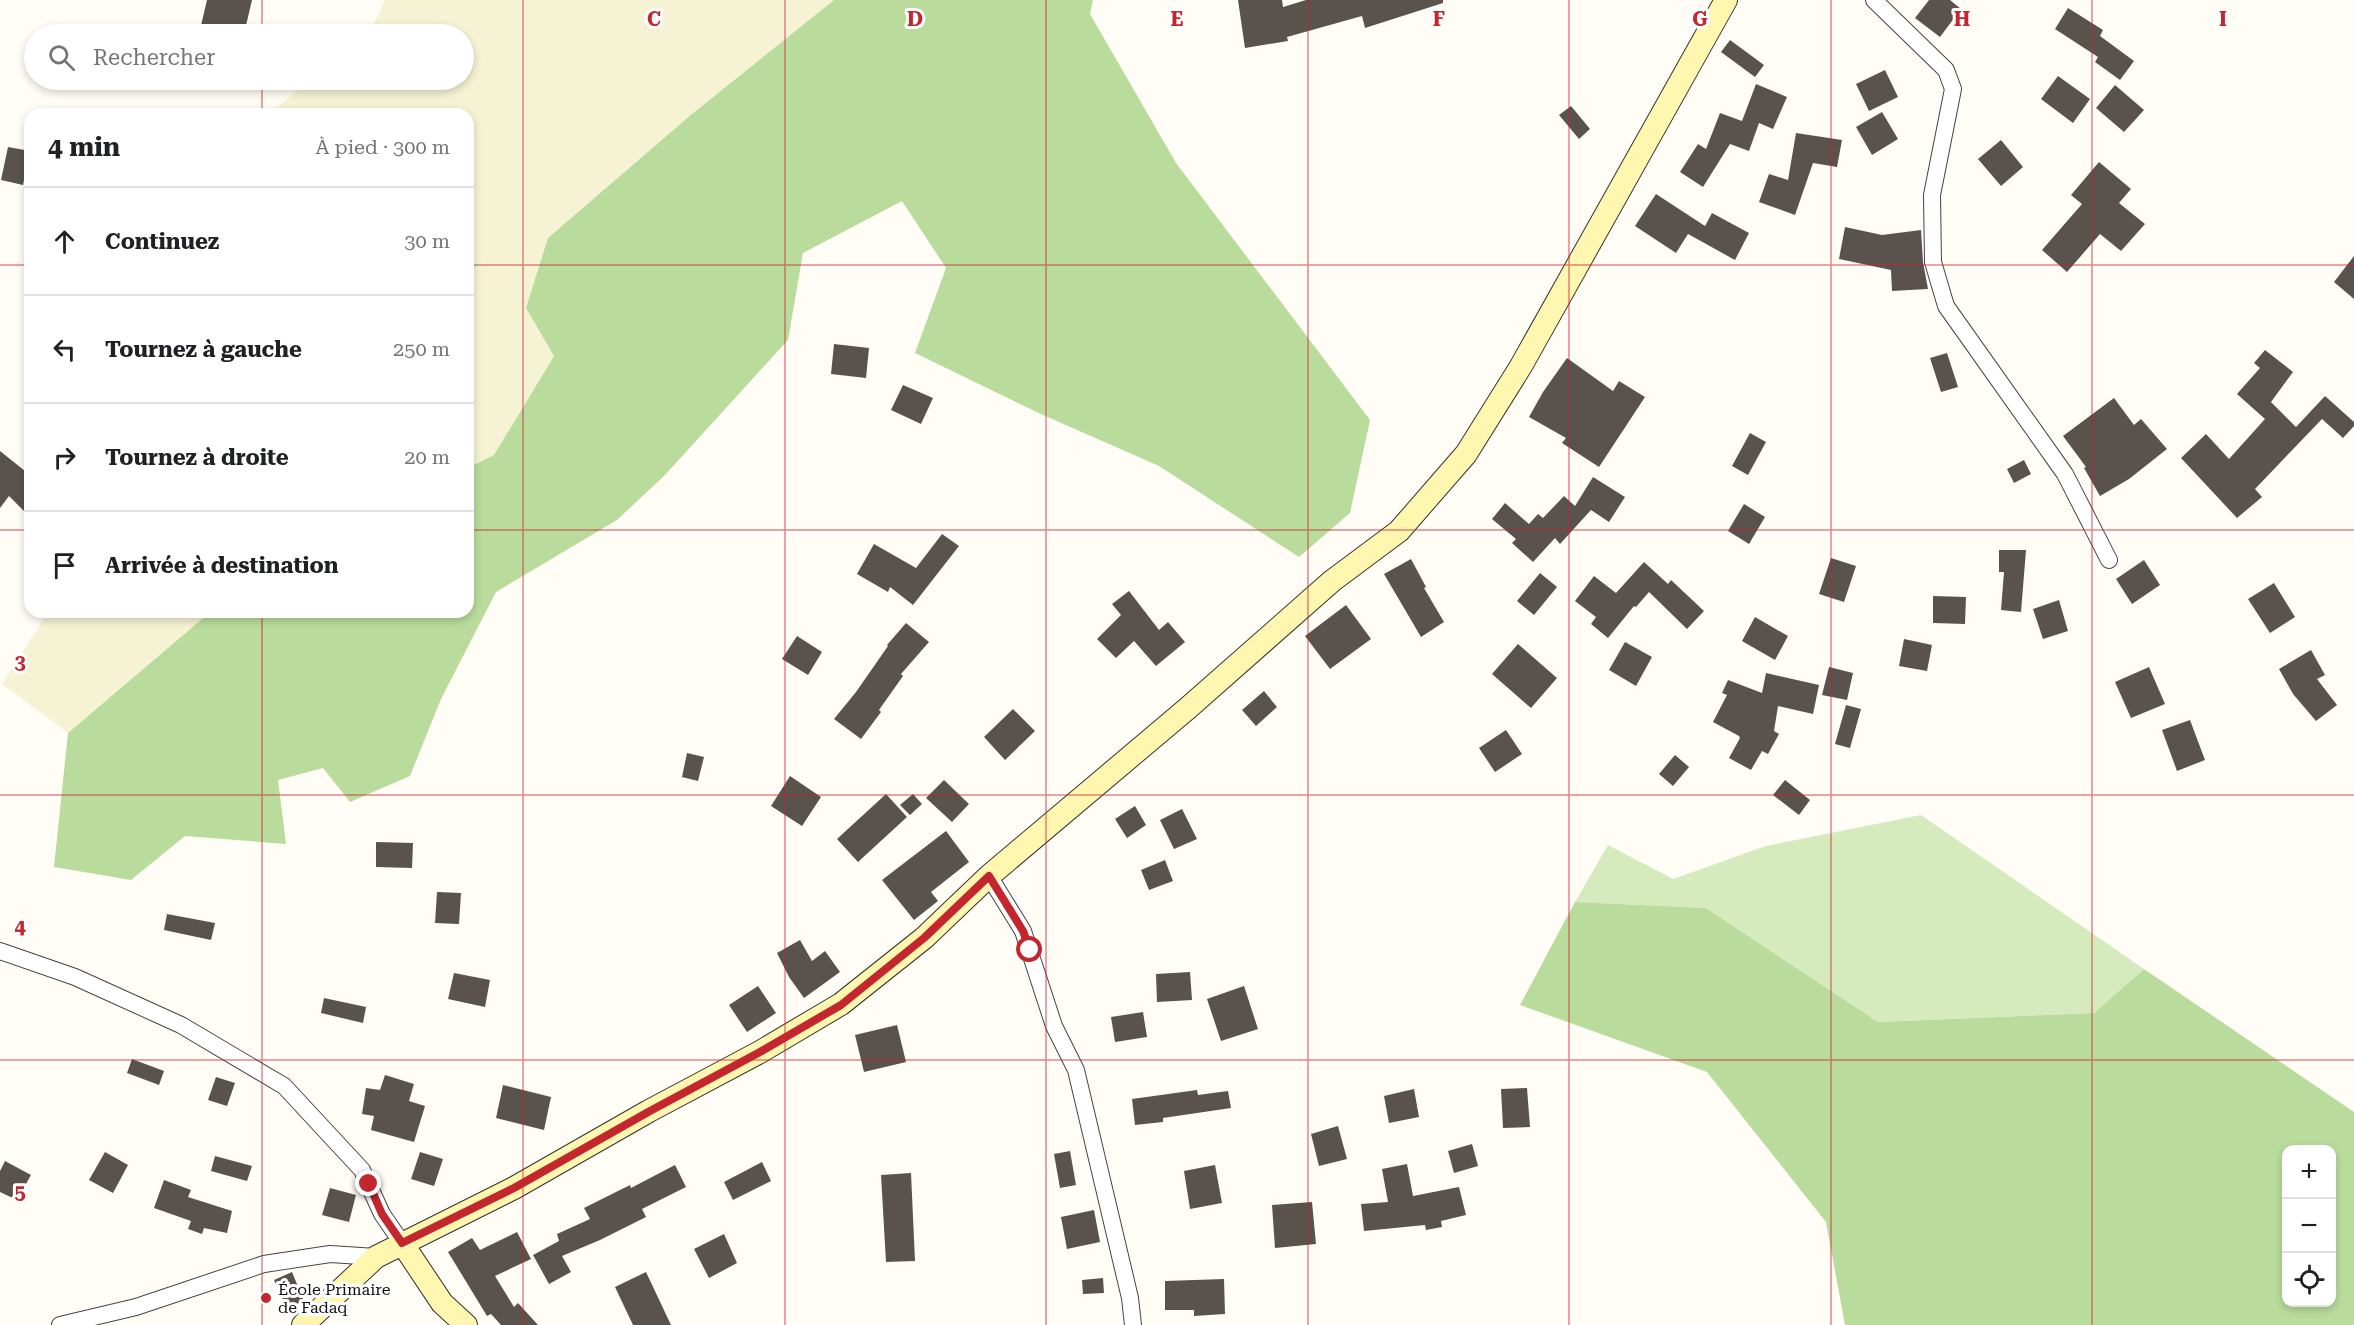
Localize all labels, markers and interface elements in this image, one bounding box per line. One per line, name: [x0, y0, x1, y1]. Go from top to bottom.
text: C: [647, 7, 661, 31]
text: D: [907, 7, 923, 31]
text: E: [1171, 7, 1184, 31]
text: F: [1433, 7, 1445, 31]
text: G: [1692, 7, 1708, 31]
text: H: [1954, 7, 1970, 31]
text: I: [2219, 7, 2227, 31]
search box: [24, 24, 474, 90]
icon: search: [45, 41, 78, 74]
text: Rechercher: [93, 45, 215, 70]
text: 4 min: [48, 132, 120, 162]
text: À pied · 300 m: [316, 135, 450, 159]
icon: ahead: [48, 225, 81, 258]
text: Continuez: [105, 229, 219, 254]
text: 30 m: [404, 229, 450, 253]
icon: left: [48, 333, 81, 366]
text: Tournez à gauche: [105, 337, 302, 362]
text: 250 m: [393, 337, 450, 361]
icon: right: [48, 441, 81, 474]
text: Tournez à droite: [105, 445, 289, 470]
text: 20 m: [404, 445, 450, 469]
icon: arrive: [48, 549, 81, 582]
text: Arrivée à destination: [105, 553, 339, 578]
text: 3: [14, 650, 26, 674]
text: 4: [14, 915, 26, 939]
route start: [1016, 936, 1042, 962]
map controls: [2282, 1145, 2336, 1307]
button: +: [2282, 1145, 2336, 1199]
route end: [355, 1170, 381, 1196]
text: 5: [14, 1180, 26, 1204]
button: −: [2282, 1199, 2336, 1253]
button: locate: [2282, 1253, 2336, 1307]
place label: École Primaire de Fadaq: [278, 1280, 391, 1317]
marker: École Primaire de Fadaq: [259, 1291, 273, 1305]

